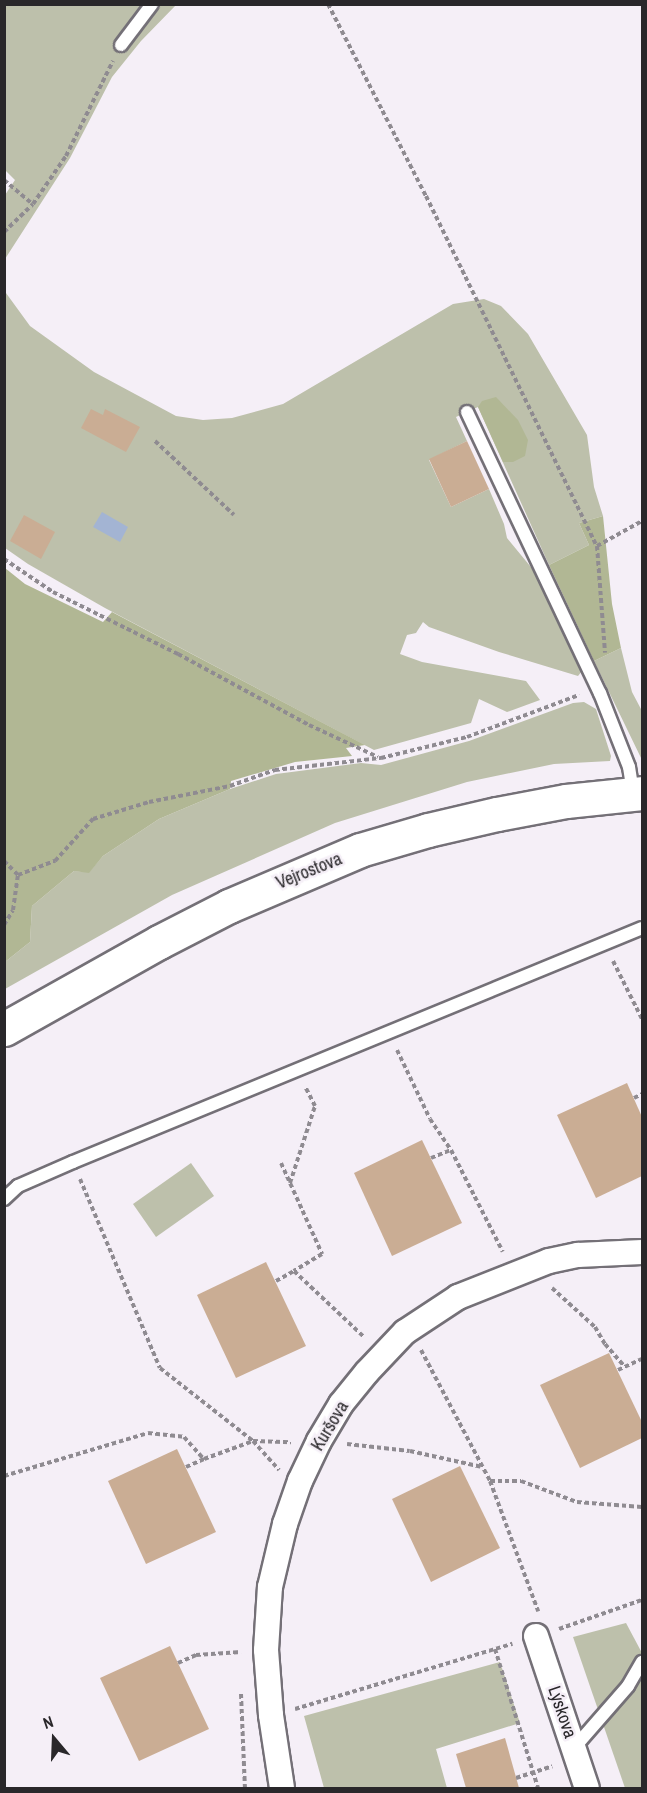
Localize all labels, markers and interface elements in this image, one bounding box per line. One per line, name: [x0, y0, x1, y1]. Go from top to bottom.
street label: Vejrostova: [273, 848, 345, 894]
street label: Kuršova: [307, 1397, 353, 1455]
street label: Lýskova: [543, 1683, 581, 1741]
north arrow: [24, 1709, 84, 1769]
text: N: [40, 1710, 56, 1734]

